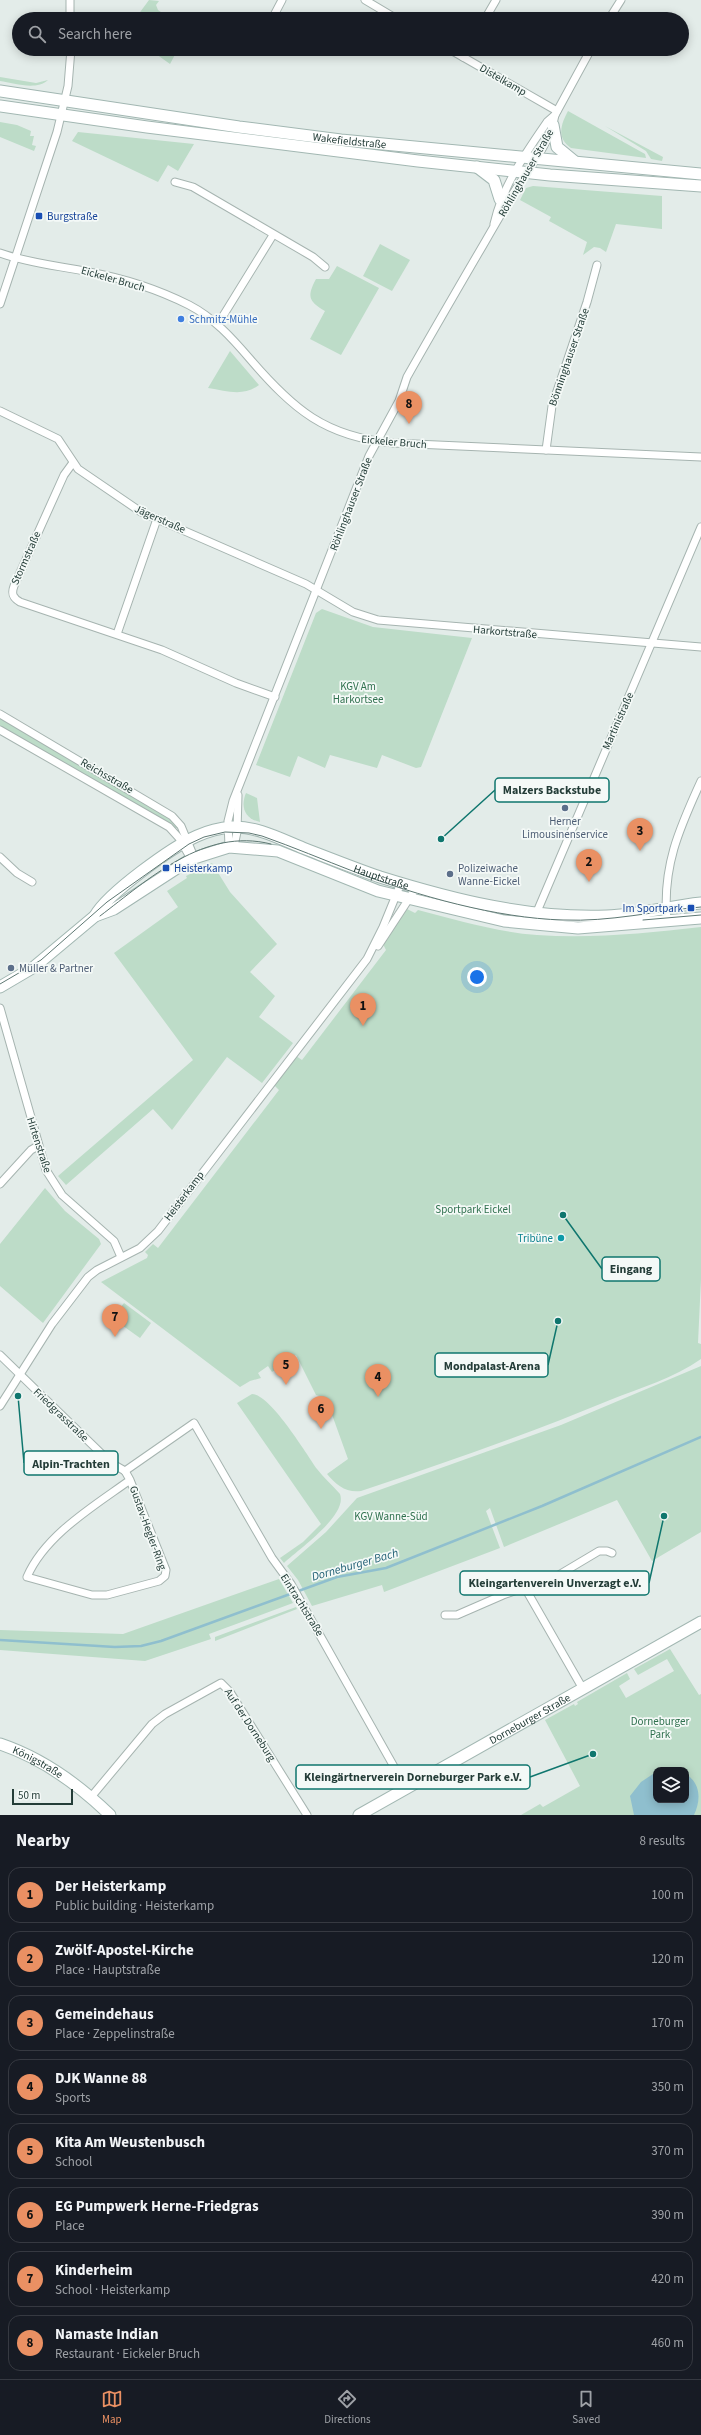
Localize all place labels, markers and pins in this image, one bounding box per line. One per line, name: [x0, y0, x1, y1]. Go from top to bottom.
place label: Burgstraße: [47, 209, 98, 224]
marker: Burgstraße: [34, 211, 44, 221]
place label: Schmitz-Mühle: [189, 312, 258, 327]
marker: Schmitz-Mühle: [176, 314, 186, 324]
pin: 8: [396, 391, 422, 424]
callout: Malzers Backstube: [495, 778, 609, 802]
marker: Herner Limousinenservice: [560, 803, 570, 813]
place label: Herner Limousinenservice: [522, 814, 609, 842]
pin: 3: [627, 818, 653, 851]
pin: 2: [576, 849, 602, 882]
place label: Heisterkamp: [174, 861, 233, 876]
place label: Polizeiwache Wanne-Eickel: [458, 861, 520, 889]
marker: Heisterkamp: [161, 863, 171, 873]
marker: Polizeiwache Wanne-Eickel: [445, 869, 455, 879]
place label: Im Sportpark: [623, 901, 684, 916]
marker: Im Sportpark: [686, 903, 696, 913]
place label: Müller & Partner: [19, 961, 93, 976]
marker: Müller & Partner: [6, 963, 16, 973]
pin: 1: [350, 993, 376, 1026]
place label: Tribüne: [518, 1231, 554, 1246]
marker: Tribüne: [556, 1233, 566, 1243]
callout: Eingang: [602, 1257, 660, 1281]
pin: 7: [102, 1304, 128, 1337]
pin: 5: [273, 1352, 299, 1385]
callout: Mondpalast-Arena: [435, 1353, 548, 1377]
pin: 4: [365, 1364, 391, 1397]
pin: 6: [308, 1396, 334, 1429]
callout: Alpin-Trachten: [24, 1451, 118, 1475]
callout: Kleingartenverein Unverzagt e.V.: [460, 1571, 649, 1595]
callout: Kleingärtnerverein Dorneburger Park e.V.: [296, 1765, 530, 1789]

